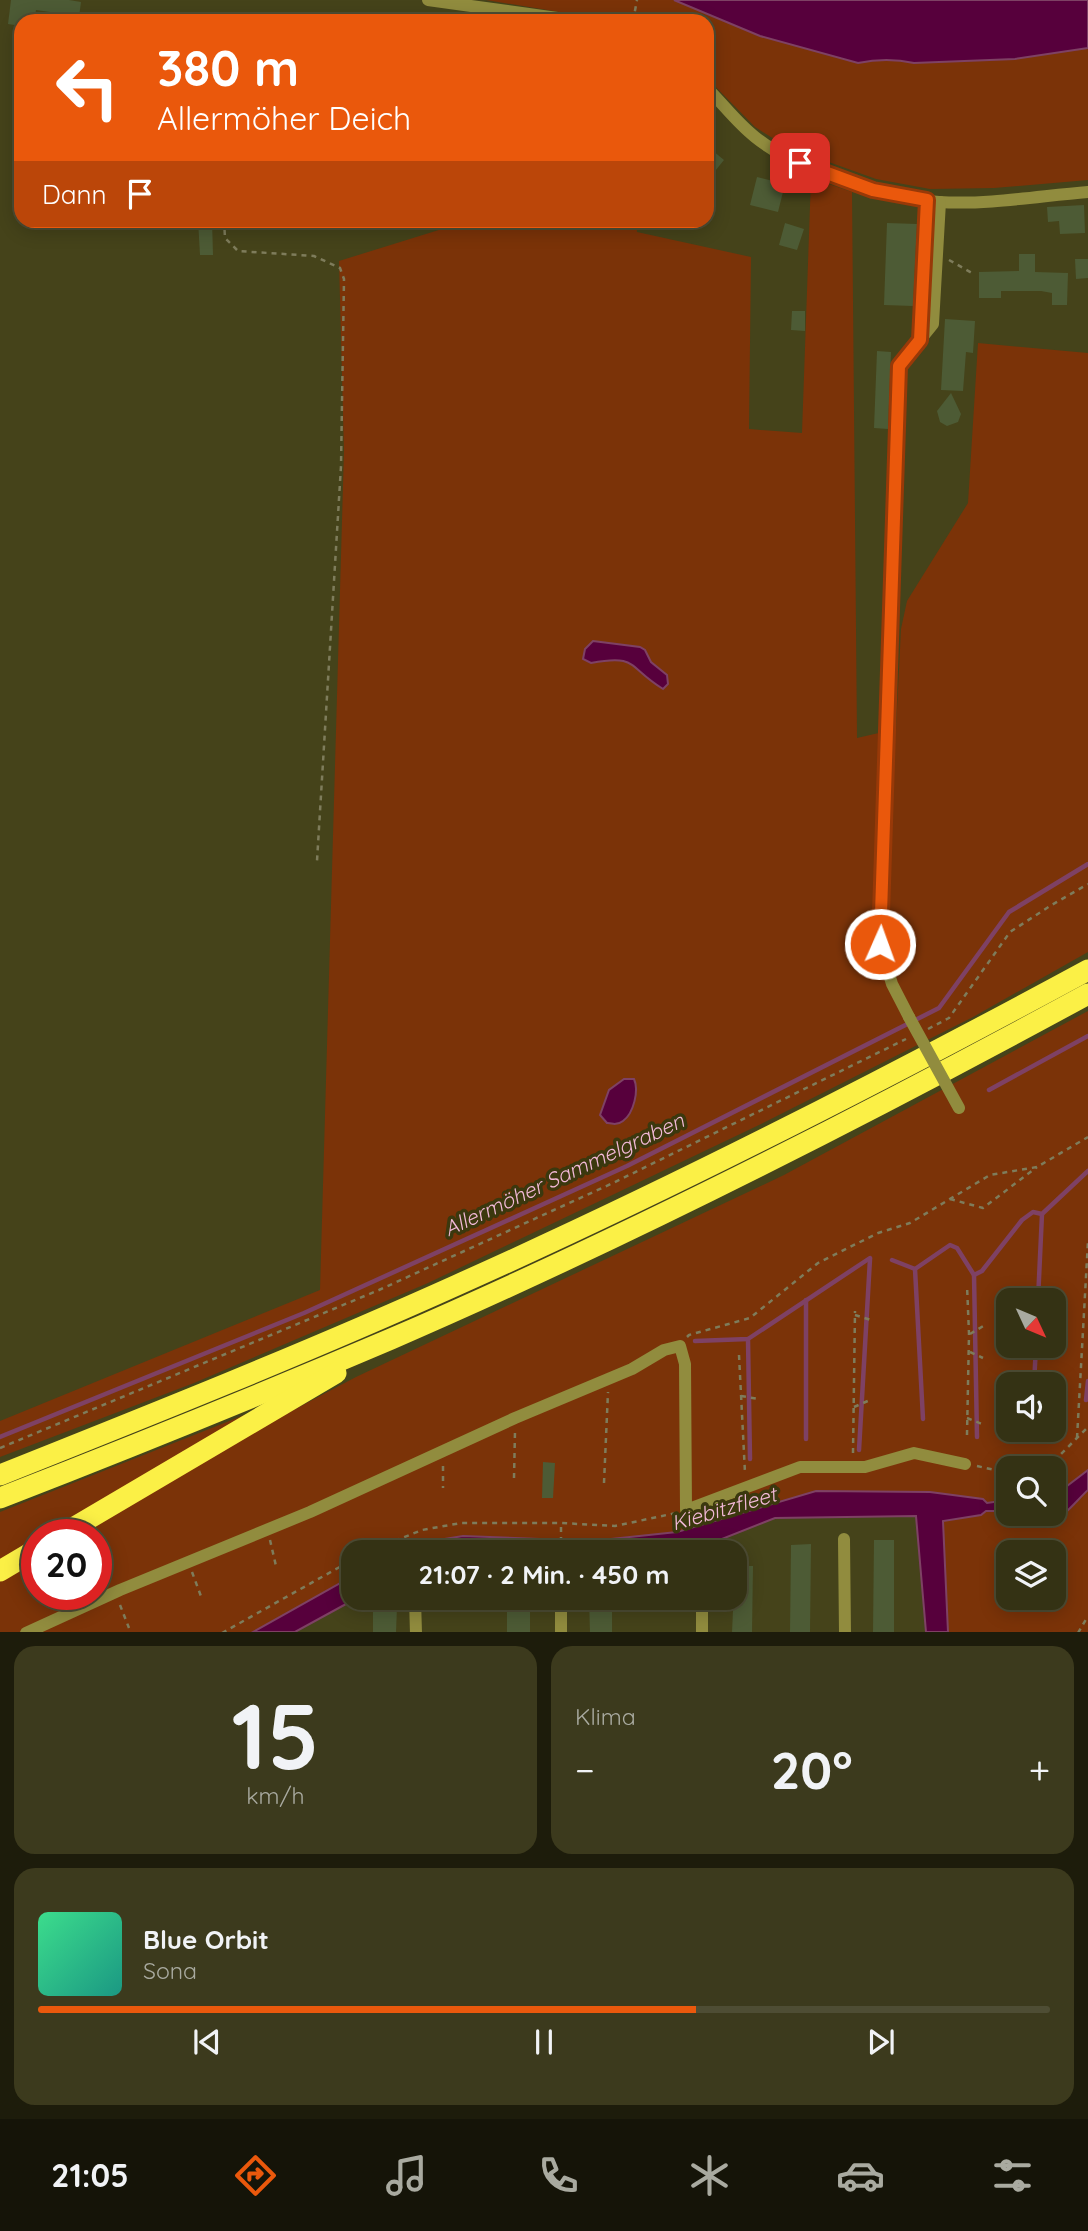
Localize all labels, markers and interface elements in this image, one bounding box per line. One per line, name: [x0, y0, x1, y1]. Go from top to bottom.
text: 380 m: [157, 37, 299, 98]
icon: left: [42, 42, 133, 133]
text: Allermöher Deich: [157, 98, 411, 138]
pin: [770, 133, 830, 193]
icon: arrive: [781, 144, 819, 182]
icon: arrive: [121, 175, 159, 213]
text: Dann: [42, 178, 107, 211]
position arrow: [843, 907, 917, 981]
water label: Allermöher Sammelgraben: [439, 1107, 689, 1241]
north arrow: [996, 1288, 1066, 1358]
map controls: [996, 1288, 1066, 1610]
button: sound: [996, 1372, 1066, 1442]
button: search: [996, 1456, 1066, 1526]
water label: Kiebitzfleet: [668, 1480, 782, 1535]
speed limit sign: 20: [21, 1519, 112, 1610]
button: layers: [996, 1540, 1066, 1610]
text: 21:07 · 2 Min. · 450 m: [419, 1558, 669, 1591]
text: 15: [232, 1678, 319, 1792]
text: Klima: [575, 1702, 636, 1731]
text: 20°: [771, 1737, 853, 1802]
text: −: [575, 1746, 595, 1794]
text: +: [1029, 1746, 1050, 1794]
text: km/h: [246, 1781, 305, 1810]
text: Blue Orbit: [143, 1923, 269, 1956]
text: Sona: [143, 1956, 197, 1985]
icon: previous: [188, 2023, 226, 2061]
icon: pause: [525, 2023, 563, 2061]
icon: next: [862, 2023, 900, 2061]
icon: directions: [231, 2151, 280, 2200]
icon: music: [382, 2151, 431, 2200]
icon: phone: [534, 2151, 583, 2200]
icon: climate: [685, 2151, 734, 2200]
icon: car: [836, 2151, 885, 2200]
icon: filters: [988, 2151, 1037, 2200]
text: 21:05: [51, 2155, 129, 2195]

